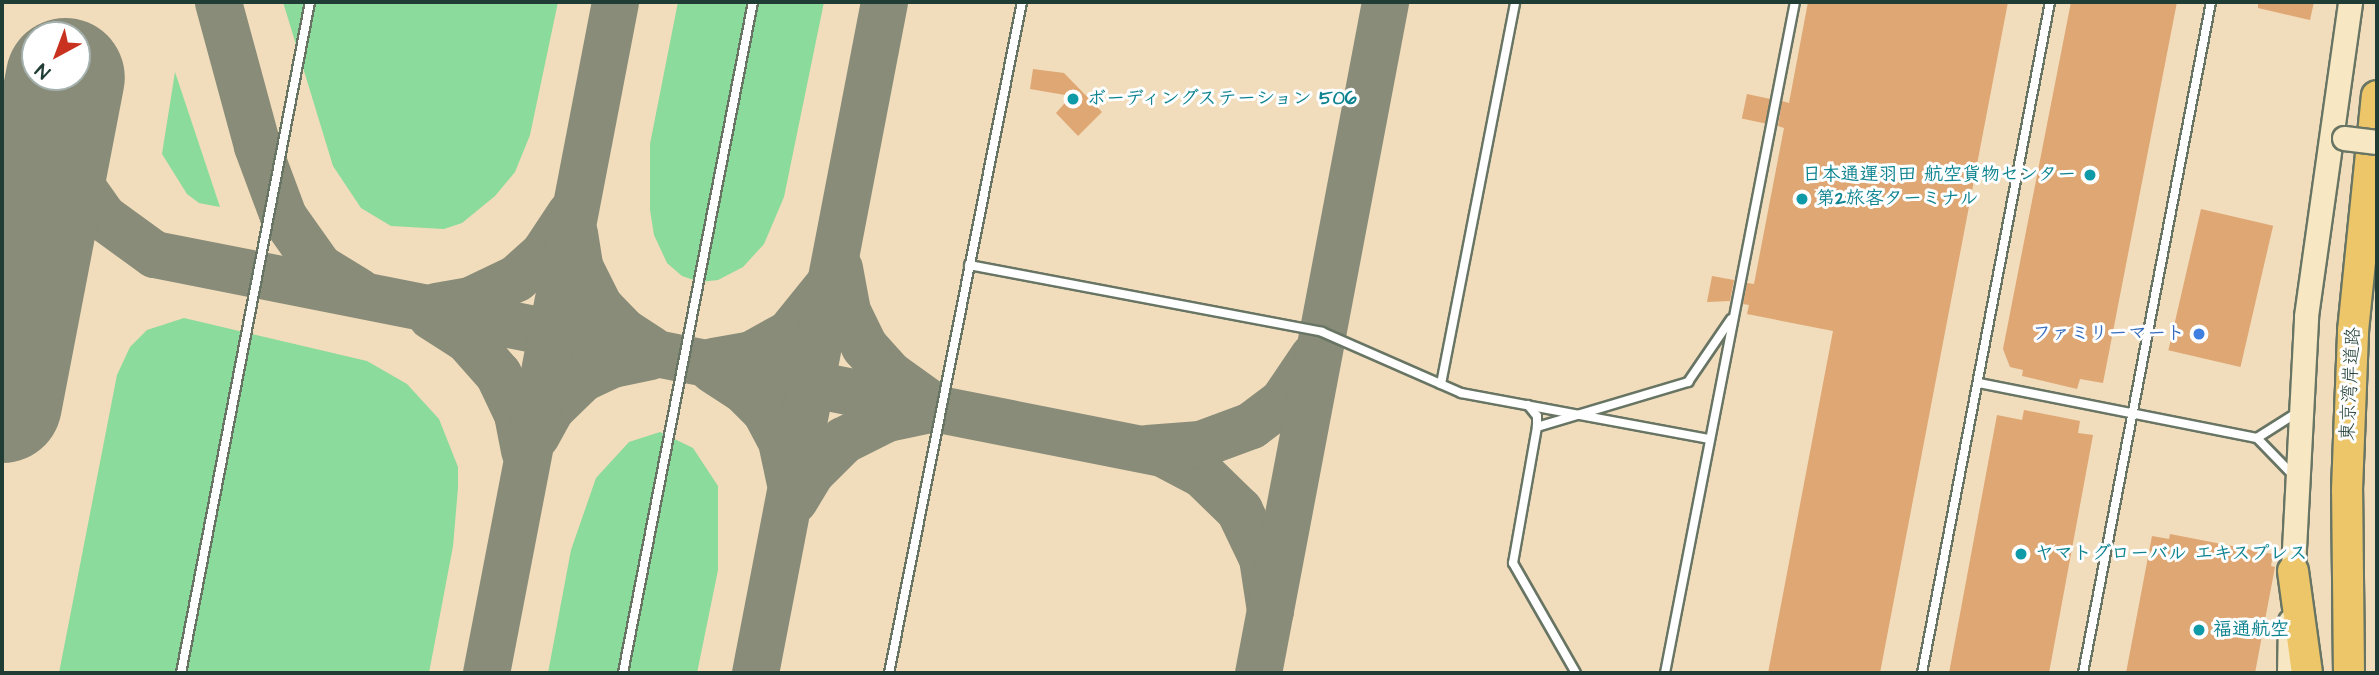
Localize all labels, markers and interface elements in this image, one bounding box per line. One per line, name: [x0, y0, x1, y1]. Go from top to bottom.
north arrow: [21, 21, 91, 91]
text: N: [30, 57, 57, 85]
place label: ボーディングステーション 506: [1087, 88, 1360, 110]
marker: ボーディングステーション 506: [1065, 91, 1081, 107]
place label: 日本通運羽田 航空貨物センター: [1802, 164, 2076, 186]
marker: 日本通運羽田 航空貨物センター: [2082, 167, 2098, 183]
place label: 第2旅客ターミナル: [1816, 188, 1979, 210]
marker: 第2旅客ターミナル: [1794, 191, 1810, 207]
place label: ファミリーマート: [2033, 323, 2185, 345]
marker: ファミリーマート: [2191, 326, 2207, 342]
street label: 東京湾岸道路: [2337, 326, 2365, 442]
place label: ヤマトグローバル エキスプレス: [2035, 543, 2309, 565]
marker: ヤマトグローバル エキスプレス: [2013, 546, 2029, 562]
place label: 福通航空: [2213, 619, 2289, 641]
marker: 福通航空: [2191, 622, 2207, 638]

